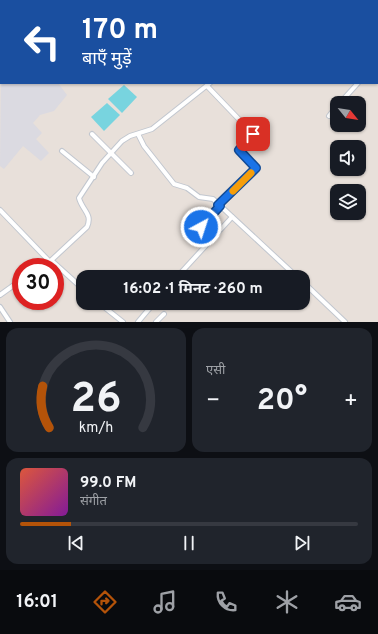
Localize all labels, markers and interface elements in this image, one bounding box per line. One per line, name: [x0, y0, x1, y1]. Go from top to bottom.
text: 170 m: [82, 13, 158, 49]
icon: left: [16, 16, 68, 68]
text: बाएँ मुड़ें: [82, 48, 132, 71]
north arrow: [330, 96, 366, 132]
map controls: [330, 96, 366, 220]
pin: [236, 117, 270, 151]
icon: arrive: [242, 123, 264, 145]
button: sound: [330, 140, 366, 176]
button: layers: [330, 184, 366, 220]
position arrow: [180, 206, 222, 248]
speed limit sign: 30: [12, 258, 64, 310]
text: 16:02 · 1 मिनट · 260 m: [123, 280, 263, 299]
text: एसी: [206, 363, 225, 379]
text: 26: [71, 374, 122, 427]
text: 20°: [257, 383, 307, 420]
text: −: [206, 388, 220, 415]
text: +: [344, 388, 358, 415]
text: km/h: [79, 419, 113, 437]
text: 99.0 FM: [80, 474, 136, 493]
text: संगीत: [80, 494, 107, 510]
icon: previous: [65, 532, 87, 554]
icon: pause: [178, 532, 200, 554]
icon: next: [291, 532, 313, 554]
icon: directions: [91, 588, 119, 616]
icon: music: [151, 588, 179, 616]
icon: phone: [212, 588, 240, 616]
icon: climate: [273, 588, 301, 616]
icon: car: [334, 588, 362, 616]
text: 16:01: [16, 591, 58, 614]

